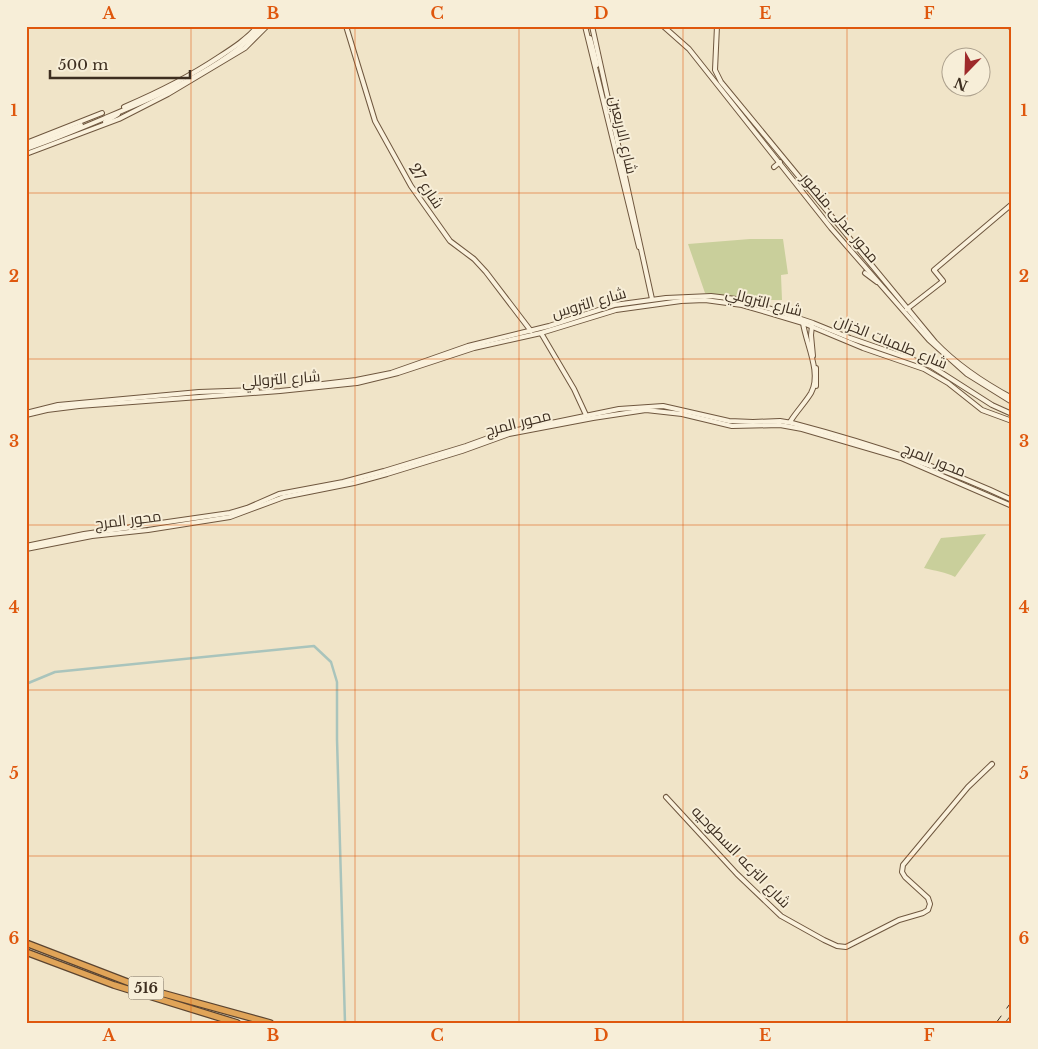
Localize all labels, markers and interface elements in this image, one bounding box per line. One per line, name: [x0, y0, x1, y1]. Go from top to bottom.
text: A: [102, 3, 117, 23]
text: B: [267, 3, 280, 23]
text: C: [430, 3, 444, 23]
text: D: [594, 3, 608, 23]
text: E: [759, 3, 771, 23]
text: F: [923, 3, 935, 23]
scale bar: [50, 48, 190, 80]
north arrow: [940, 48, 990, 98]
text: 500 m: [58, 55, 108, 74]
text: N: [951, 73, 970, 95]
street label: شارع الاربعين: [603, 94, 642, 176]
text: 1: [11, 100, 18, 120]
text: 1: [1021, 100, 1028, 120]
street label: شارع 27: [403, 160, 448, 213]
street label: محور عدلى منصور: [796, 168, 884, 267]
text: 2: [9, 266, 19, 286]
text: 2: [1019, 266, 1029, 286]
street label: شارع التروس: [549, 283, 629, 324]
street label: شارع التروللي: [723, 283, 805, 323]
street label: شارع طلمبات الخزان: [831, 310, 950, 375]
street label: شارع التروللي: [241, 366, 321, 394]
street label: محور المرج: [483, 405, 553, 442]
text: 3: [9, 431, 19, 451]
text: 3: [1019, 431, 1029, 451]
street label: محور المرج: [899, 438, 969, 483]
street label: محور المرج: [93, 506, 163, 535]
text: 4: [9, 597, 19, 617]
text: 4: [1019, 597, 1029, 617]
text: 5: [9, 763, 19, 783]
text: 5: [1019, 763, 1029, 783]
street label: شارع الترعه السطوحيه: [686, 802, 795, 913]
text: 6: [9, 928, 20, 948]
text: 6: [1019, 928, 1030, 948]
road number: 516: [128, 976, 164, 1000]
text: A: [102, 1025, 117, 1045]
text: B: [267, 1025, 280, 1045]
text: C: [430, 1025, 444, 1045]
text: D: [594, 1025, 608, 1045]
text: E: [759, 1025, 771, 1045]
text: F: [923, 1025, 935, 1045]

